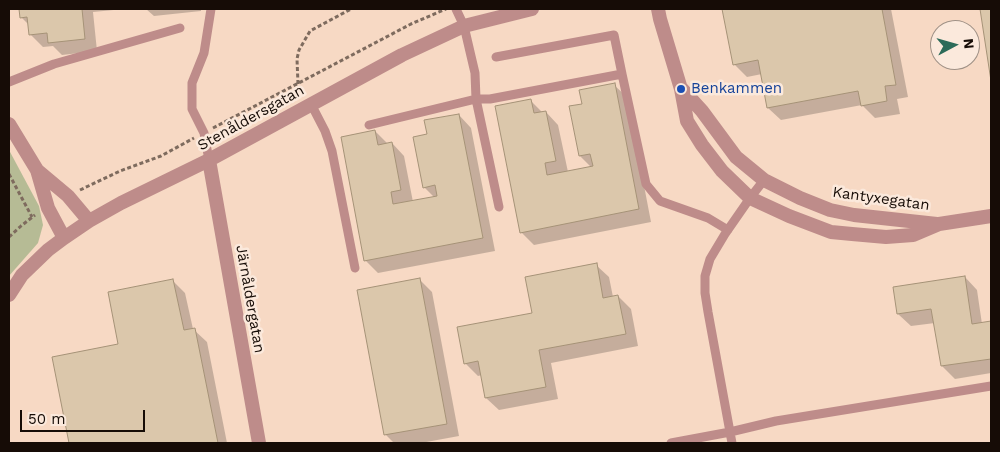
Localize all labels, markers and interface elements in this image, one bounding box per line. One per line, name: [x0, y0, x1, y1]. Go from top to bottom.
north arrow: [930, 20, 980, 70]
text: N: [960, 38, 977, 50]
place label: Benkammen: [691, 80, 782, 98]
street label: Stenåldersgatan: [195, 81, 307, 155]
marker: Benkammen: [675, 83, 687, 95]
street label: Kantyxegatan: [831, 183, 931, 215]
street label: Järnåldergatan: [232, 244, 268, 354]
scale bar: [22, 400, 148, 432]
text: 50 m: [28, 410, 65, 428]

